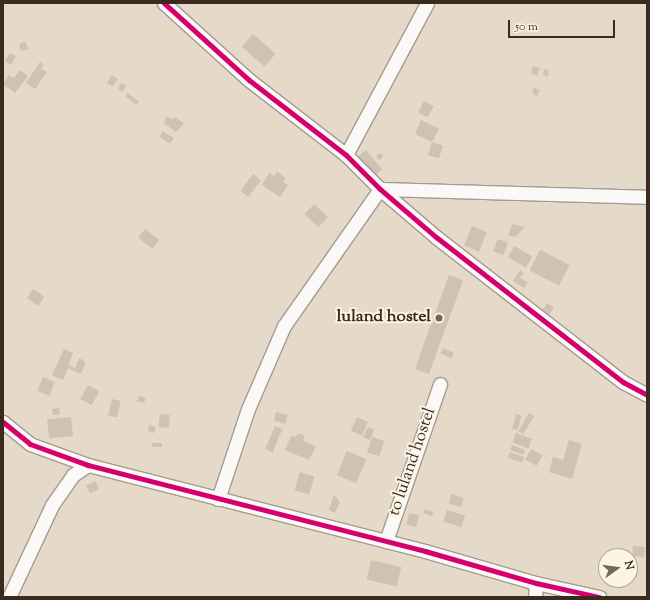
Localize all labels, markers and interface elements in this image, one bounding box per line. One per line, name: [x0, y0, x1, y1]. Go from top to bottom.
scale bar: [510, 12, 617, 38]
text: 50 m: [515, 18, 538, 36]
place label: luland hostel: [337, 308, 431, 328]
marker: luland hostel: [434, 313, 444, 323]
street label: to luland hostel: [385, 405, 441, 519]
north arrow: [598, 548, 638, 588]
text: N: [620, 559, 637, 572]

